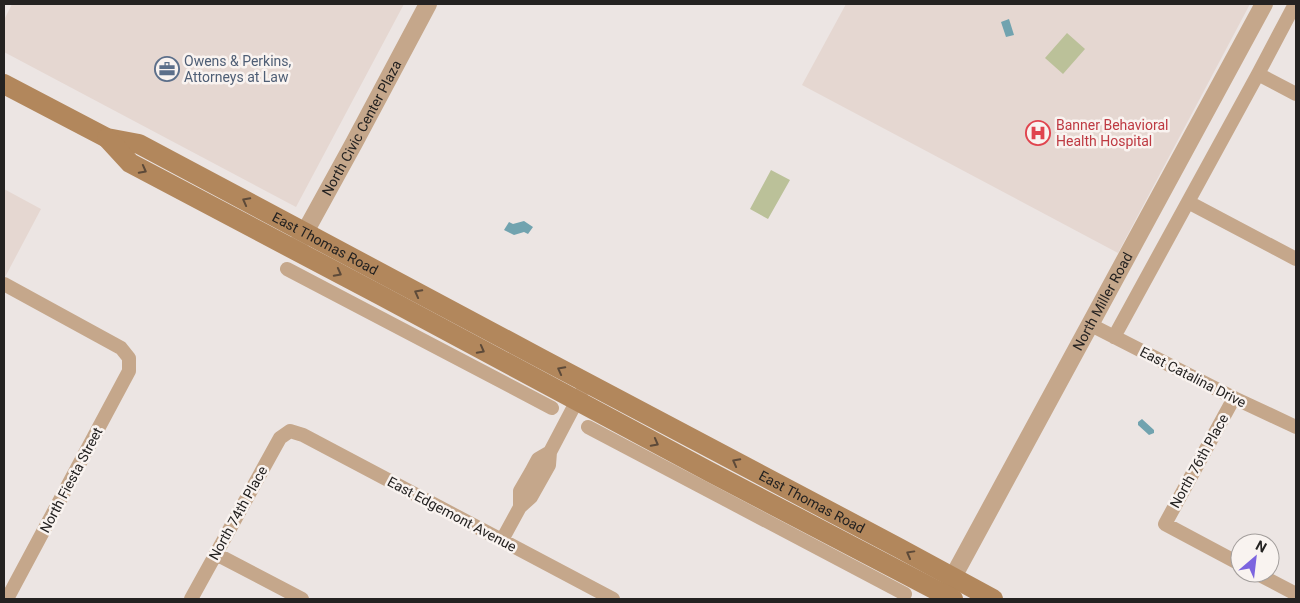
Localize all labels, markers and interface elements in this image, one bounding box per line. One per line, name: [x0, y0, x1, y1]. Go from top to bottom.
place label: Owens & Perkins, Attorneys at Law: [184, 53, 292, 85]
office icon: Owens & Perkins, Attorneys at Law: [154, 56, 180, 82]
street label: North Civic Center Plaza: [319, 58, 405, 198]
place label: Banner Behavioral Health Hospital: [1056, 117, 1168, 149]
hospital icon: Banner Behavioral Health Hospital: [1025, 120, 1051, 146]
one-way arrow: [138, 164, 147, 174]
one-way arrow: [242, 197, 251, 207]
street label: East Thomas Road: [270, 209, 381, 278]
street label: North Miller Road: [1069, 250, 1136, 353]
one-way arrow: [332, 267, 341, 277]
one-way arrow: [414, 289, 423, 299]
street label: East Catalina Drive: [1137, 343, 1249, 411]
one-way arrow: [475, 344, 484, 354]
one-way arrow: [557, 366, 566, 376]
street label: North 76th Place: [1167, 411, 1231, 511]
street label: North Fiesta Street: [36, 424, 106, 536]
one-way arrow: [650, 437, 659, 447]
one-way arrow: [732, 458, 741, 468]
street label: North 74th Place: [206, 463, 270, 563]
street label: East Thomas Road: [756, 467, 868, 536]
street label: East Edgemont Avenue: [385, 473, 519, 555]
north arrow: [1230, 533, 1280, 583]
text: N: [1253, 537, 1269, 556]
one-way arrow: [907, 550, 916, 560]

